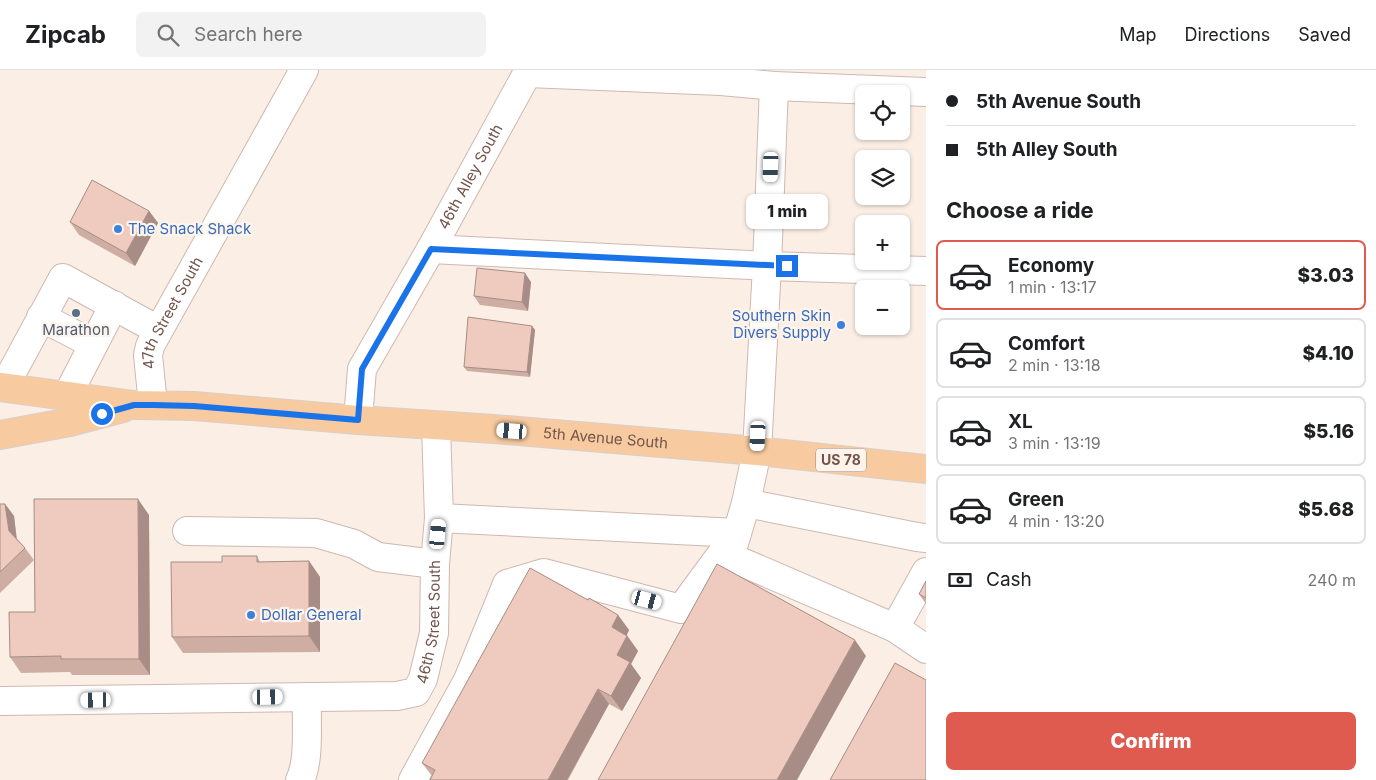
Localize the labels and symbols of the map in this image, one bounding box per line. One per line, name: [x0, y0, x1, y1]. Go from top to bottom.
street label: 46th Alley South: [434, 121, 507, 232]
car: [762, 152, 779, 182]
callout: 1 min: [746, 194, 828, 228]
place label: The Snack Shack: [128, 219, 252, 238]
marker: The Snack Shack: [112, 223, 124, 235]
street label: 47th Street South: [138, 253, 207, 370]
route end: [776, 255, 798, 277]
place label: Southern Skin Divers Supply: [732, 306, 832, 342]
marker: Marathon: [70, 307, 82, 319]
marker: Southern Skin Divers Supply: [835, 319, 847, 331]
place label: Marathon: [42, 320, 110, 339]
route start: [91, 403, 113, 425]
car: [749, 421, 766, 451]
car: [496, 422, 527, 440]
street label: 5th Avenue South: [542, 423, 669, 453]
road number: US 78: [816, 448, 866, 472]
car: [429, 518, 446, 550]
street label: 46th Street South: [412, 560, 444, 686]
car: [630, 589, 663, 611]
place label: Dollar General: [261, 605, 362, 624]
marker: Dollar General: [245, 609, 257, 621]
car: [252, 689, 283, 705]
car: [80, 692, 111, 708]

